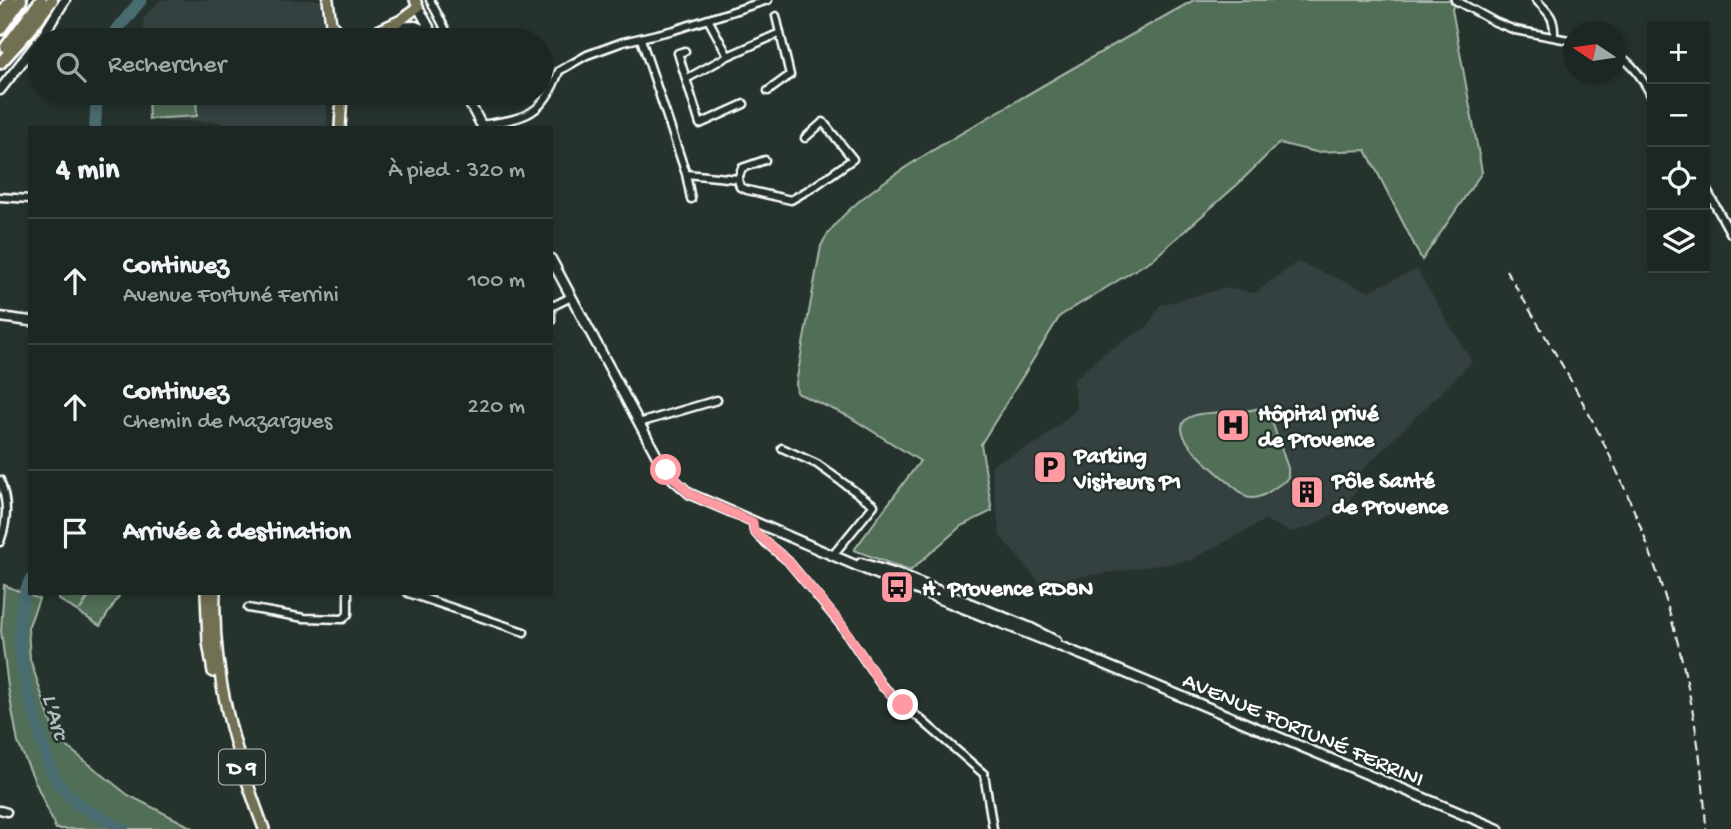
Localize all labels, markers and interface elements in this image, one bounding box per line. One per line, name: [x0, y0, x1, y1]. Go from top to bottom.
north arrow: [1563, 21, 1626, 84]
map controls: [1647, 21, 1710, 273]
button: +: [1647, 21, 1710, 84]
search box: [28, 28, 553, 105]
icon: search: [52, 48, 90, 86]
text: Rechercher: [108, 51, 226, 82]
button: −: [1647, 84, 1710, 147]
button: locate: [1647, 147, 1710, 210]
text: 4 min: [56, 154, 119, 189]
text: À pied · 320 m: [388, 158, 525, 185]
button: layers: [1647, 210, 1710, 273]
text: Continuez: [123, 252, 229, 283]
icon: ahead: [56, 262, 94, 300]
text: 100 m: [468, 268, 525, 295]
text: Avenue Fortuné Ferrini: [123, 283, 339, 310]
text: Continuez: [123, 378, 229, 409]
icon: ahead: [56, 388, 94, 426]
text: 220 m: [468, 394, 525, 421]
place label: Hôpital privé de Provence: [1258, 402, 1380, 455]
hospital icon: Hôpital privé de Provence: [1214, 406, 1252, 444]
text: Chemin de Mazargues: [123, 409, 332, 436]
place label: Parking Visiteurs P1: [1072, 444, 1181, 497]
parking icon: Parking Visiteurs P1: [1031, 448, 1069, 486]
route start: [650, 454, 681, 485]
place label: Pôle Santé de Provence: [1330, 469, 1449, 522]
building icon: Pôle Santé de Provence: [1288, 473, 1326, 511]
icon: arrive: [56, 514, 94, 552]
text: Arrivée à destination: [123, 518, 351, 549]
bus stop icon: H. Provence RD8N: [878, 568, 916, 606]
place label: H. Provence RD8N: [922, 577, 1093, 604]
street label: AVENUE FORTUNÉ FERRINI: [1178, 668, 1427, 794]
route end: [887, 689, 918, 720]
water label: L'Arc: [33, 691, 75, 746]
road number: D 9: [219, 750, 265, 784]

